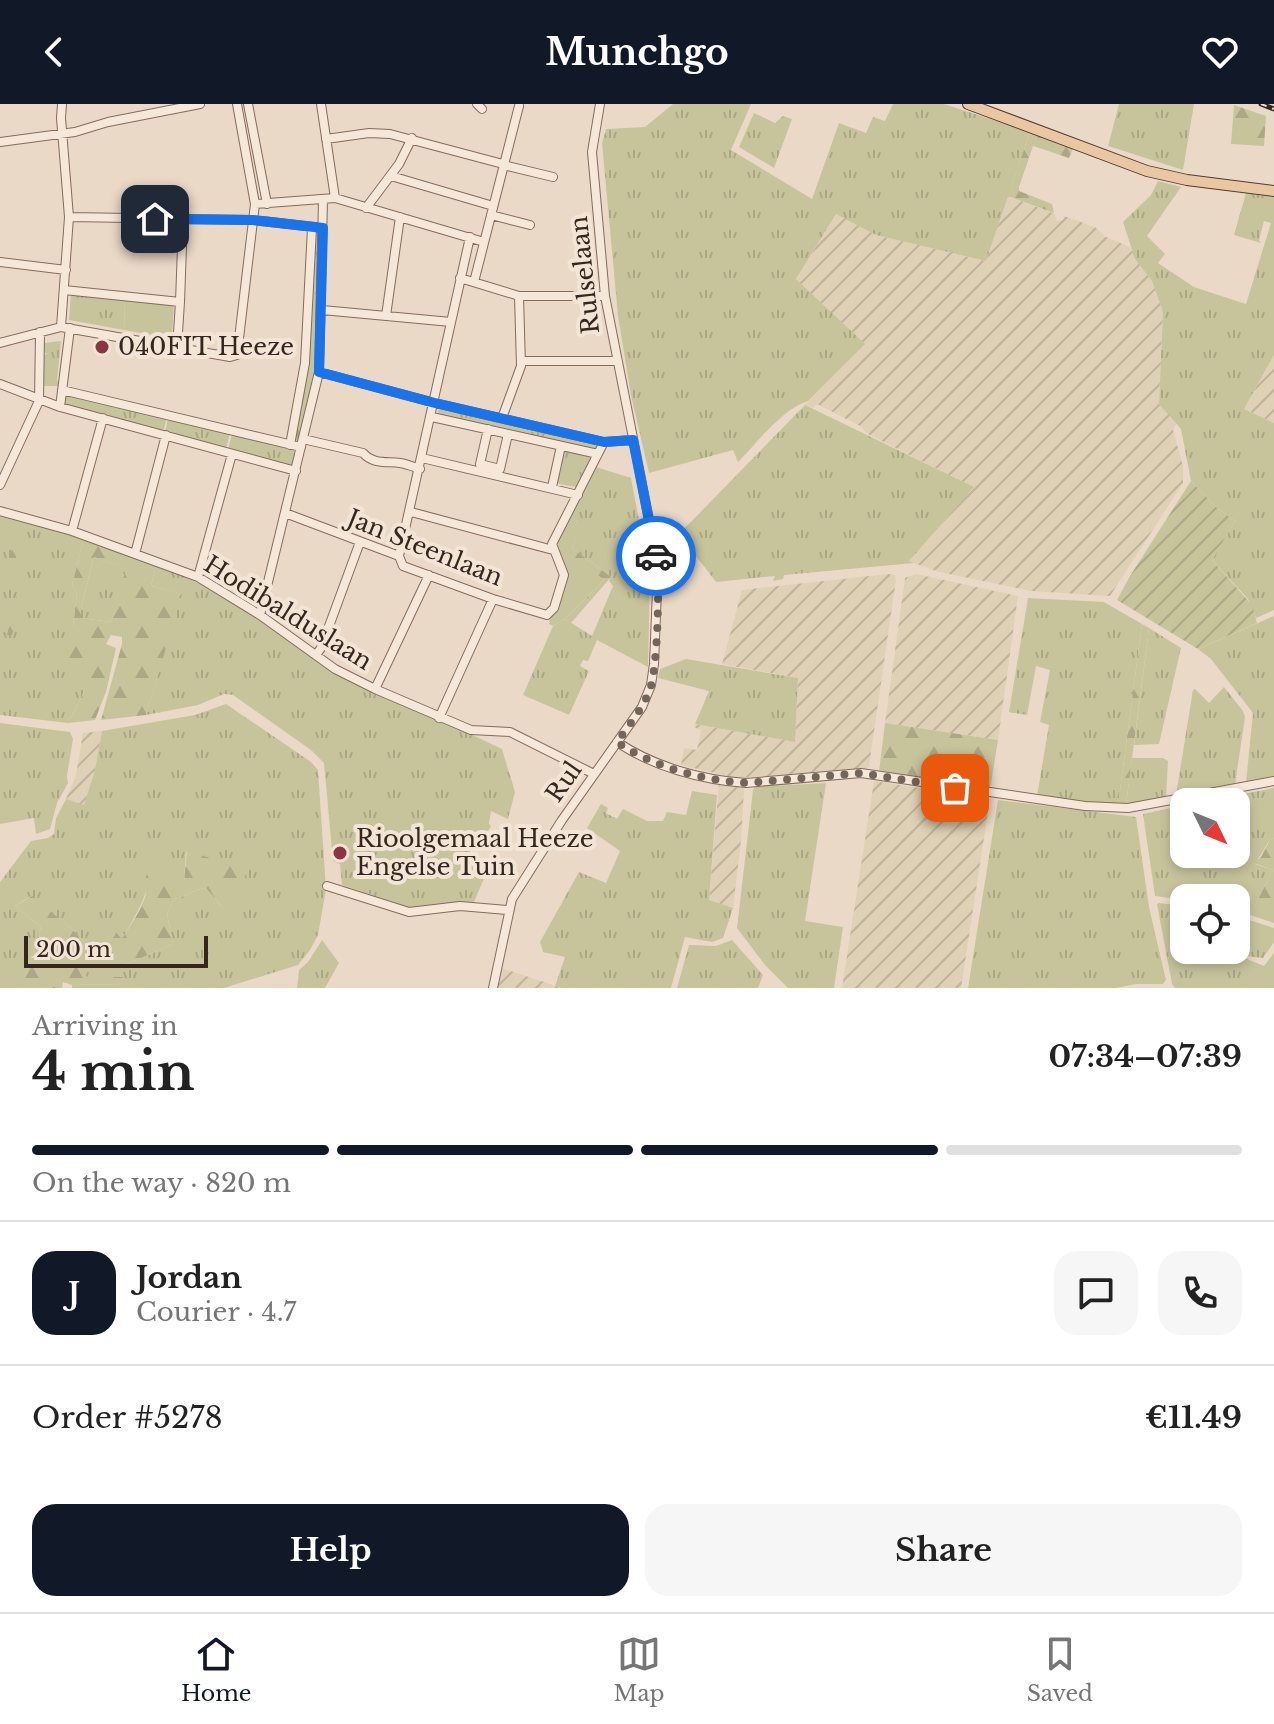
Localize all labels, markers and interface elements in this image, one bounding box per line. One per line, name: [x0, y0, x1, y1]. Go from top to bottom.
icon: back: [32, 30, 76, 74]
text: Munchgo: [545, 30, 729, 75]
icon: heart: [1198, 30, 1242, 74]
pin: [121, 185, 189, 253]
icon: home: [133, 197, 177, 241]
street label: Rulselaan: [564, 215, 605, 335]
place label: 040FIT Heeze: [118, 332, 294, 361]
marker: 040FIT Heeze: [93, 338, 111, 356]
street label: Jan Steenlaan: [341, 502, 507, 592]
courier: [616, 516, 696, 596]
icon: car: [634, 534, 678, 578]
street label: Hodibalduslaan: [199, 549, 378, 676]
pin: [921, 754, 989, 822]
street label: Rul: [539, 756, 588, 808]
icon: bag: [933, 766, 977, 810]
north arrow: [1170, 788, 1250, 868]
map controls: [1170, 788, 1250, 964]
place label: Rioolgemaal Heeze Engelse Tuin: [356, 824, 594, 881]
marker: Rioolgemaal Heeze Engelse Tuin: [331, 844, 349, 862]
button: locate: [1170, 884, 1250, 964]
scale bar: [24, 932, 208, 968]
text: 200 m: [36, 936, 111, 963]
text: Arriving in: [32, 1010, 178, 1042]
text: 07:34–07:39: [1048, 1038, 1242, 1075]
text: 4 min: [32, 1040, 194, 1104]
text: On the way · 820 m: [32, 1167, 291, 1199]
button: chat: [1054, 1251, 1138, 1335]
button: phone: [1158, 1251, 1242, 1335]
text: Jordan: [136, 1259, 242, 1296]
text: J: [68, 1275, 80, 1312]
text: Courier · 4.7: [136, 1296, 296, 1328]
text: Order #5278: [32, 1399, 223, 1436]
text: €11.49: [1145, 1399, 1242, 1436]
button: Help: [32, 1504, 629, 1596]
button: Share: [645, 1504, 1242, 1596]
tab: Home: [181, 1632, 251, 1707]
tab: Map: [613, 1632, 665, 1707]
tab: Saved: [1027, 1632, 1093, 1707]

